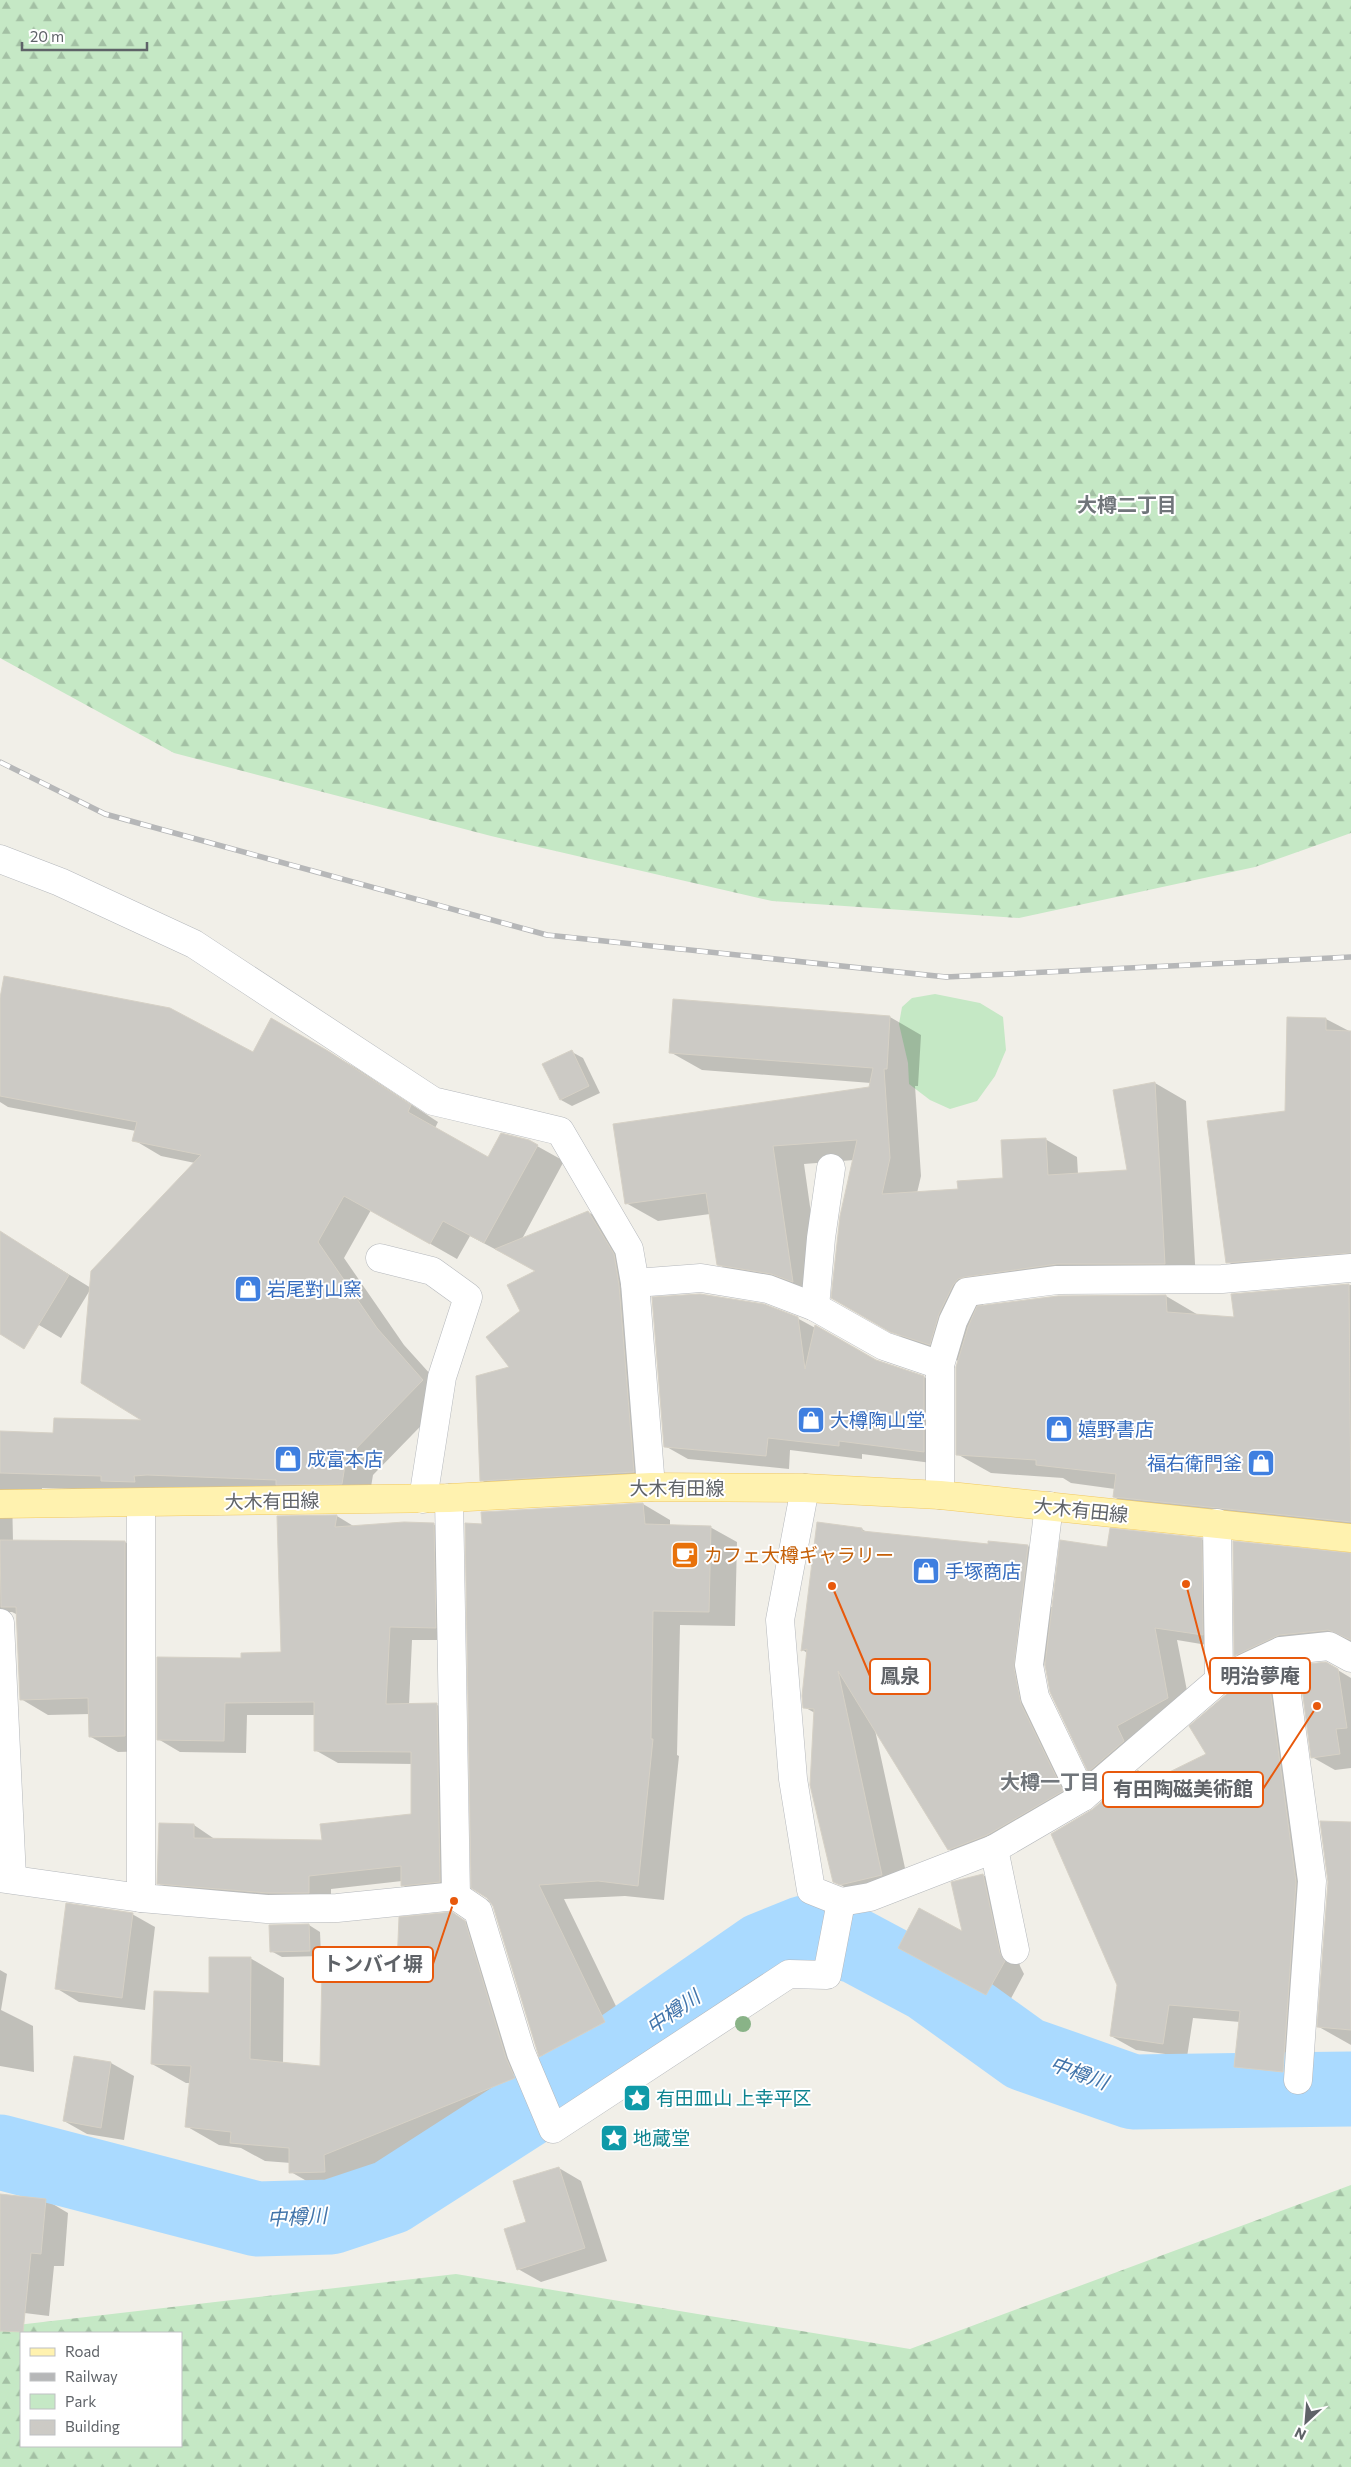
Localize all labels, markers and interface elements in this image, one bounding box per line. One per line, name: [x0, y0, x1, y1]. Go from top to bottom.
scale bar: [22, 20, 148, 52]
text: 20 m: [30, 27, 64, 45]
district label: 大樽二丁目: [1077, 492, 1177, 516]
shop icon: 岩尾對山窯: [233, 1274, 263, 1304]
place label: 岩尾對山窯: [267, 1277, 362, 1300]
shop icon: 大樽陶山堂: [796, 1405, 826, 1435]
place label: 大樽陶山堂: [830, 1408, 925, 1431]
shop icon: 嬉野書店: [1044, 1414, 1074, 1444]
place label: 嬉野書店: [1078, 1417, 1154, 1440]
shop icon: 成富本店: [273, 1444, 303, 1474]
place label: 成富本店: [307, 1447, 383, 1470]
shop icon: 福右衛門釜: [1246, 1448, 1276, 1478]
place label: 福右衛門釜: [1147, 1451, 1242, 1474]
street label: 大木有田線: [629, 1476, 725, 1499]
street label: 大木有田線: [224, 1488, 320, 1513]
street label: 大木有田線: [1033, 1493, 1130, 1526]
cafe icon: カフェ大樽ギャラリー: [670, 1540, 700, 1570]
place label: カフェ大樽ギャラリー: [704, 1543, 894, 1566]
shop icon: 手塚商店: [911, 1556, 941, 1586]
place label: 手塚商店: [945, 1559, 1021, 1582]
callout: 明治夢庵: [1210, 1658, 1310, 1693]
callout: 鳳泉: [870, 1659, 930, 1694]
text: 鳳泉: [880, 1663, 920, 1687]
text: 明治夢庵: [1220, 1663, 1300, 1687]
district label: 大樽一丁目: [1000, 1769, 1100, 1793]
callout: 有田陶磁美術館: [1103, 1772, 1263, 1807]
text: 有田陶磁美術館: [1113, 1776, 1253, 1800]
callout: トンバイ塀: [313, 1947, 433, 1982]
text: トンバイ塀: [323, 1951, 423, 1975]
water label: 中樽川: [641, 1983, 706, 2038]
water label: 中樽川: [1047, 2051, 1114, 2094]
place icon: 有田皿山 上幸平区: [622, 2083, 652, 2113]
place label: 有田皿山 上幸平区: [656, 2086, 812, 2109]
place icon: 地蔵堂: [599, 2123, 629, 2153]
place label: 地蔵堂: [633, 2126, 690, 2149]
water label: 中樽川: [266, 2202, 330, 2230]
legend: [20, 2332, 182, 2447]
text: Road: [65, 2342, 100, 2360]
text: Railway: [65, 2367, 118, 2385]
text: Park: [65, 2392, 96, 2410]
north arrow: [1281, 2397, 1331, 2447]
text: Building: [65, 2417, 120, 2435]
text: N: [1292, 2424, 1309, 2444]

